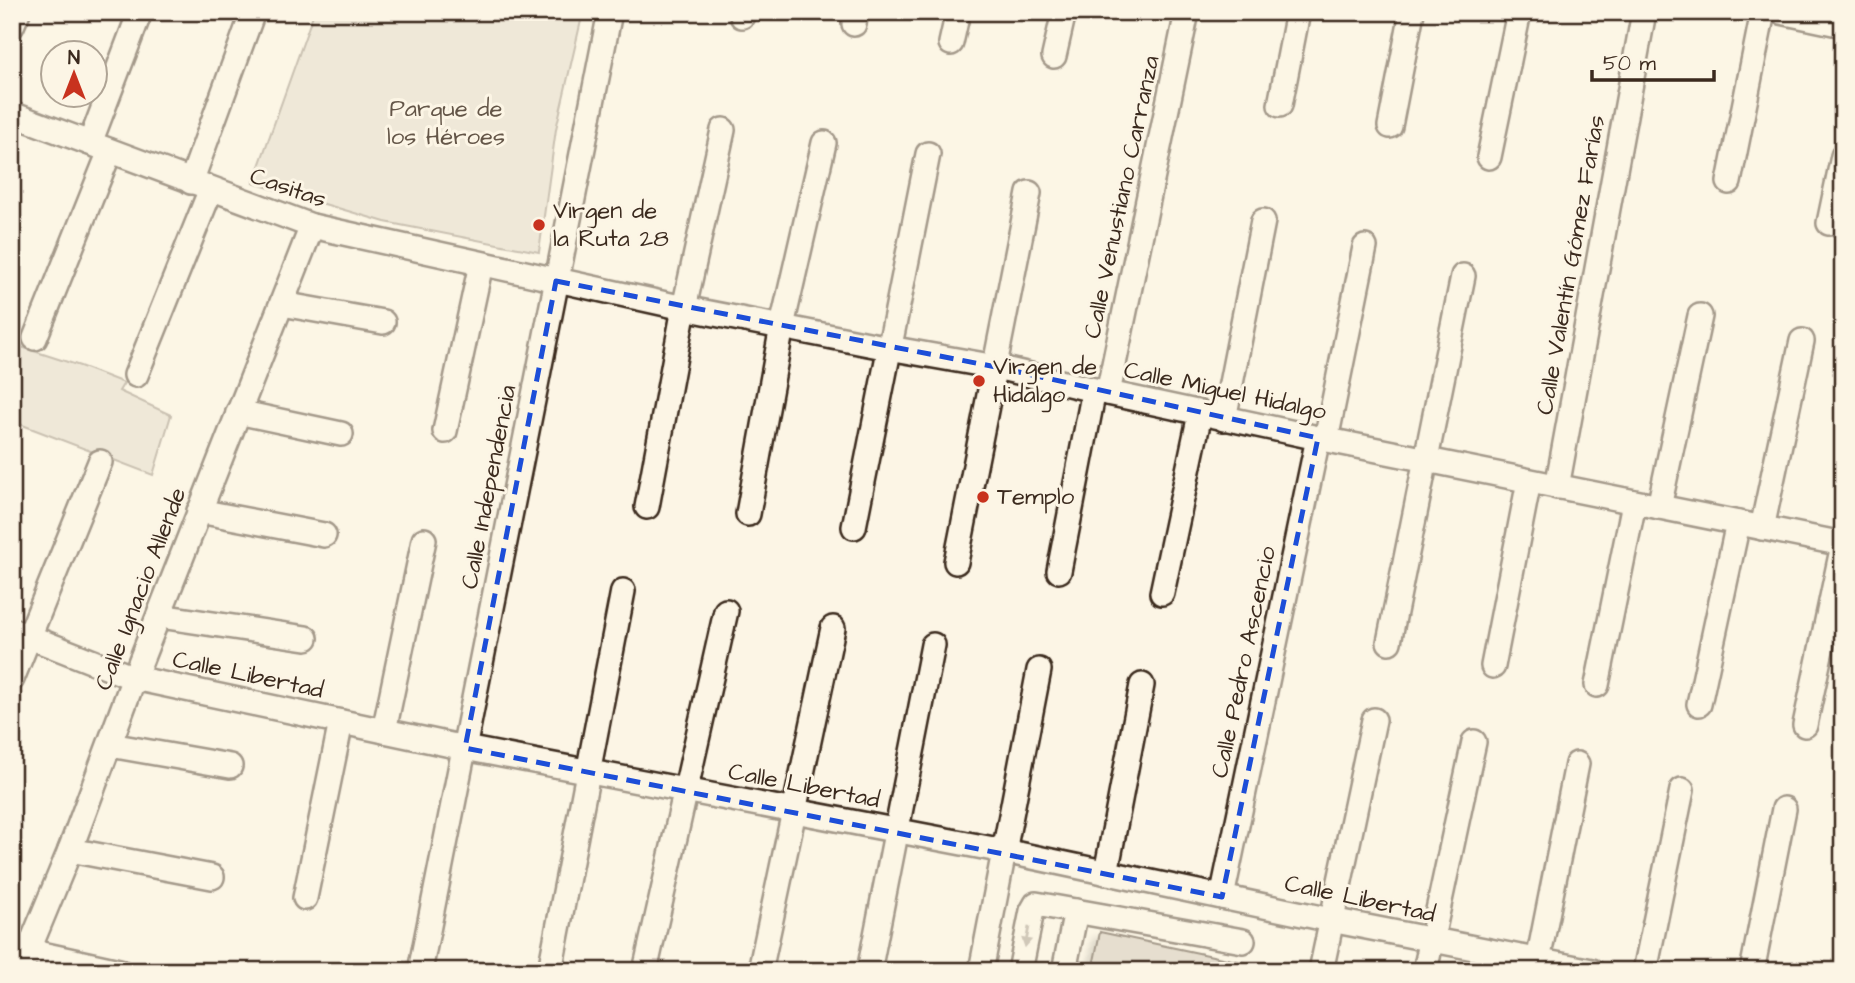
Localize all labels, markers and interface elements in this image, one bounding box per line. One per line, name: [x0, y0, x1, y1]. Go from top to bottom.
north arrow: [38, 38, 108, 108]
scale bar: [1592, 38, 1715, 82]
text: N: [68, 45, 80, 72]
text: 50 m: [1603, 49, 1657, 78]
street label: Calle Venustiano Carranza: [1075, 52, 1169, 342]
park label: Parque de los Héroes: [387, 92, 505, 154]
street label: Calle Valentín Gómez Farías: [1528, 113, 1614, 417]
street label: Casitas: [245, 159, 331, 217]
place label: Virgen de la Ruta 28: [553, 194, 669, 256]
marker: Virgen de la Ruta 28: [531, 217, 547, 233]
place label: Virgen de Hidalgo: [993, 350, 1097, 413]
street label: Calle Miguel Hidalgo: [1120, 353, 1330, 430]
marker: Virgen de Hidalgo: [971, 373, 987, 389]
street label: Calle Independencia: [453, 382, 525, 592]
place label: Templo: [997, 480, 1075, 514]
street label: Calle Ignacio Allende: [87, 483, 196, 696]
marker: Templo: [975, 489, 991, 505]
street label: Calle Pedro Ascencio: [1203, 542, 1285, 781]
street label: Calle Libertad: [169, 642, 327, 708]
street label: Calle Libertad: [725, 755, 883, 817]
street label: Calle Libertad: [1281, 866, 1439, 932]
one-way arrow: [1021, 926, 1032, 948]

